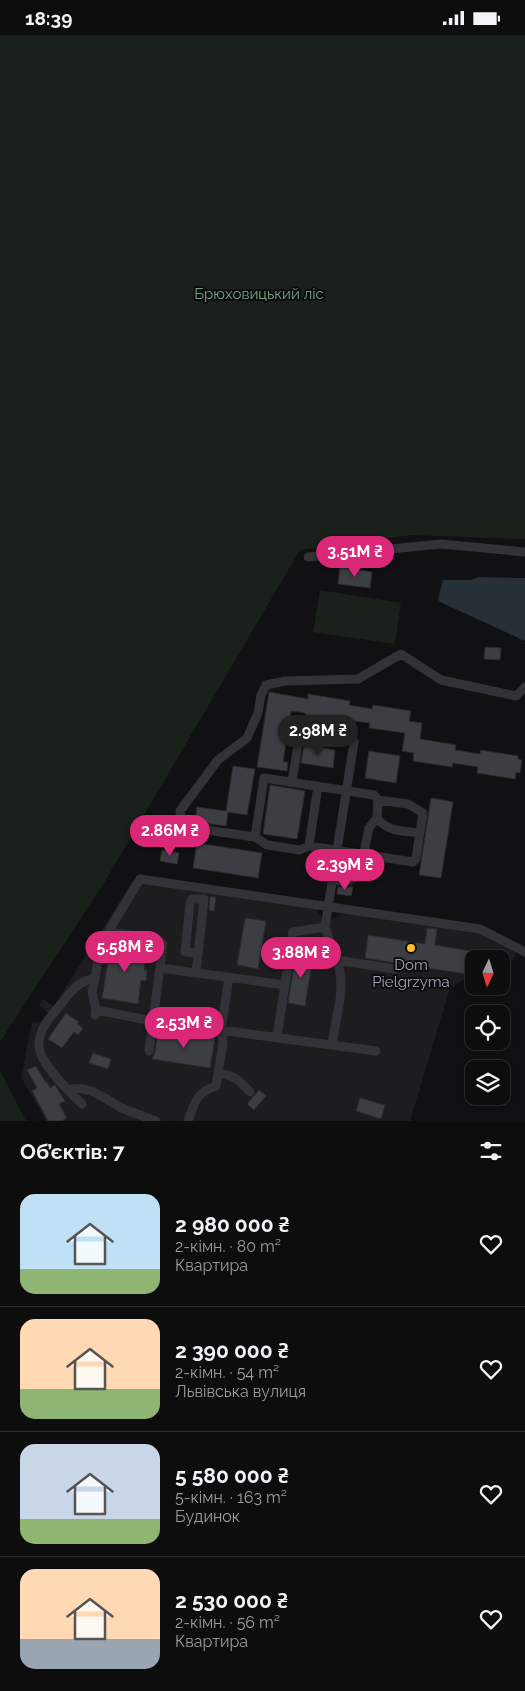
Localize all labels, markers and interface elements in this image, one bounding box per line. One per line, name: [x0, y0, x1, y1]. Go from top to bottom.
text: 18:39: [25, 7, 72, 29]
park label: Брюховицький ліс: [194, 285, 324, 303]
pin: 3.51M ₴: [309, 535, 401, 578]
text: 3.51M ₴: [327, 542, 383, 561]
pin: 2.98M ₴: [272, 715, 364, 757]
text: 2.98M ₴: [289, 721, 347, 740]
pin: 2.86M ₴: [124, 815, 216, 857]
text: 2.86M ₴: [141, 821, 199, 840]
pin: 2.39M ₴: [299, 849, 391, 891]
text: 2.39M ₴: [316, 855, 374, 874]
pin: 5.58M ₴: [79, 931, 171, 973]
text: 5.58M ₴: [96, 937, 154, 956]
pin: 3.88M ₴: [255, 937, 347, 979]
marker: Dom Pielgrzyma: [405, 942, 417, 954]
text: 3.88M ₴: [272, 943, 330, 962]
north arrow: [465, 950, 510, 995]
map controls: [465, 950, 510, 1105]
place label: Dom Pielgrzyma: [372, 956, 450, 991]
button: locate: [465, 1005, 510, 1050]
pin: 2.53M ₴: [138, 1007, 230, 1049]
text: 2.53M ₴: [156, 1013, 212, 1032]
button: layers: [465, 1060, 510, 1105]
icon: filters: [477, 1137, 505, 1165]
text: Об’єктів: 7: [20, 1139, 124, 1164]
text: 2 980 000 ₴: [175, 1212, 290, 1237]
icon: home: [60, 1214, 120, 1274]
icon: heart: [477, 1230, 505, 1258]
text: 2-кімн. · 80 m²: [175, 1237, 281, 1256]
text: Квартира: [175, 1256, 248, 1275]
text: 2 390 000 ₴: [175, 1338, 289, 1363]
icon: home: [60, 1339, 120, 1399]
icon: heart: [477, 1355, 505, 1383]
text: 2-кімн. · 54 m²: [175, 1363, 279, 1382]
text: Львівська вулиця: [175, 1382, 306, 1401]
text: 5 580 000 ₴: [175, 1463, 289, 1488]
icon: home: [60, 1464, 120, 1524]
icon: heart: [477, 1480, 505, 1508]
text: 5-кімн. · 163 m²: [175, 1488, 287, 1507]
text: Будинок: [175, 1507, 240, 1526]
text: 2 530 000 ₴: [175, 1588, 288, 1613]
icon: home: [60, 1589, 120, 1649]
icon: heart: [477, 1605, 505, 1633]
text: 2-кімн. · 56 m²: [175, 1613, 280, 1632]
text: Квартира: [175, 1632, 248, 1651]

